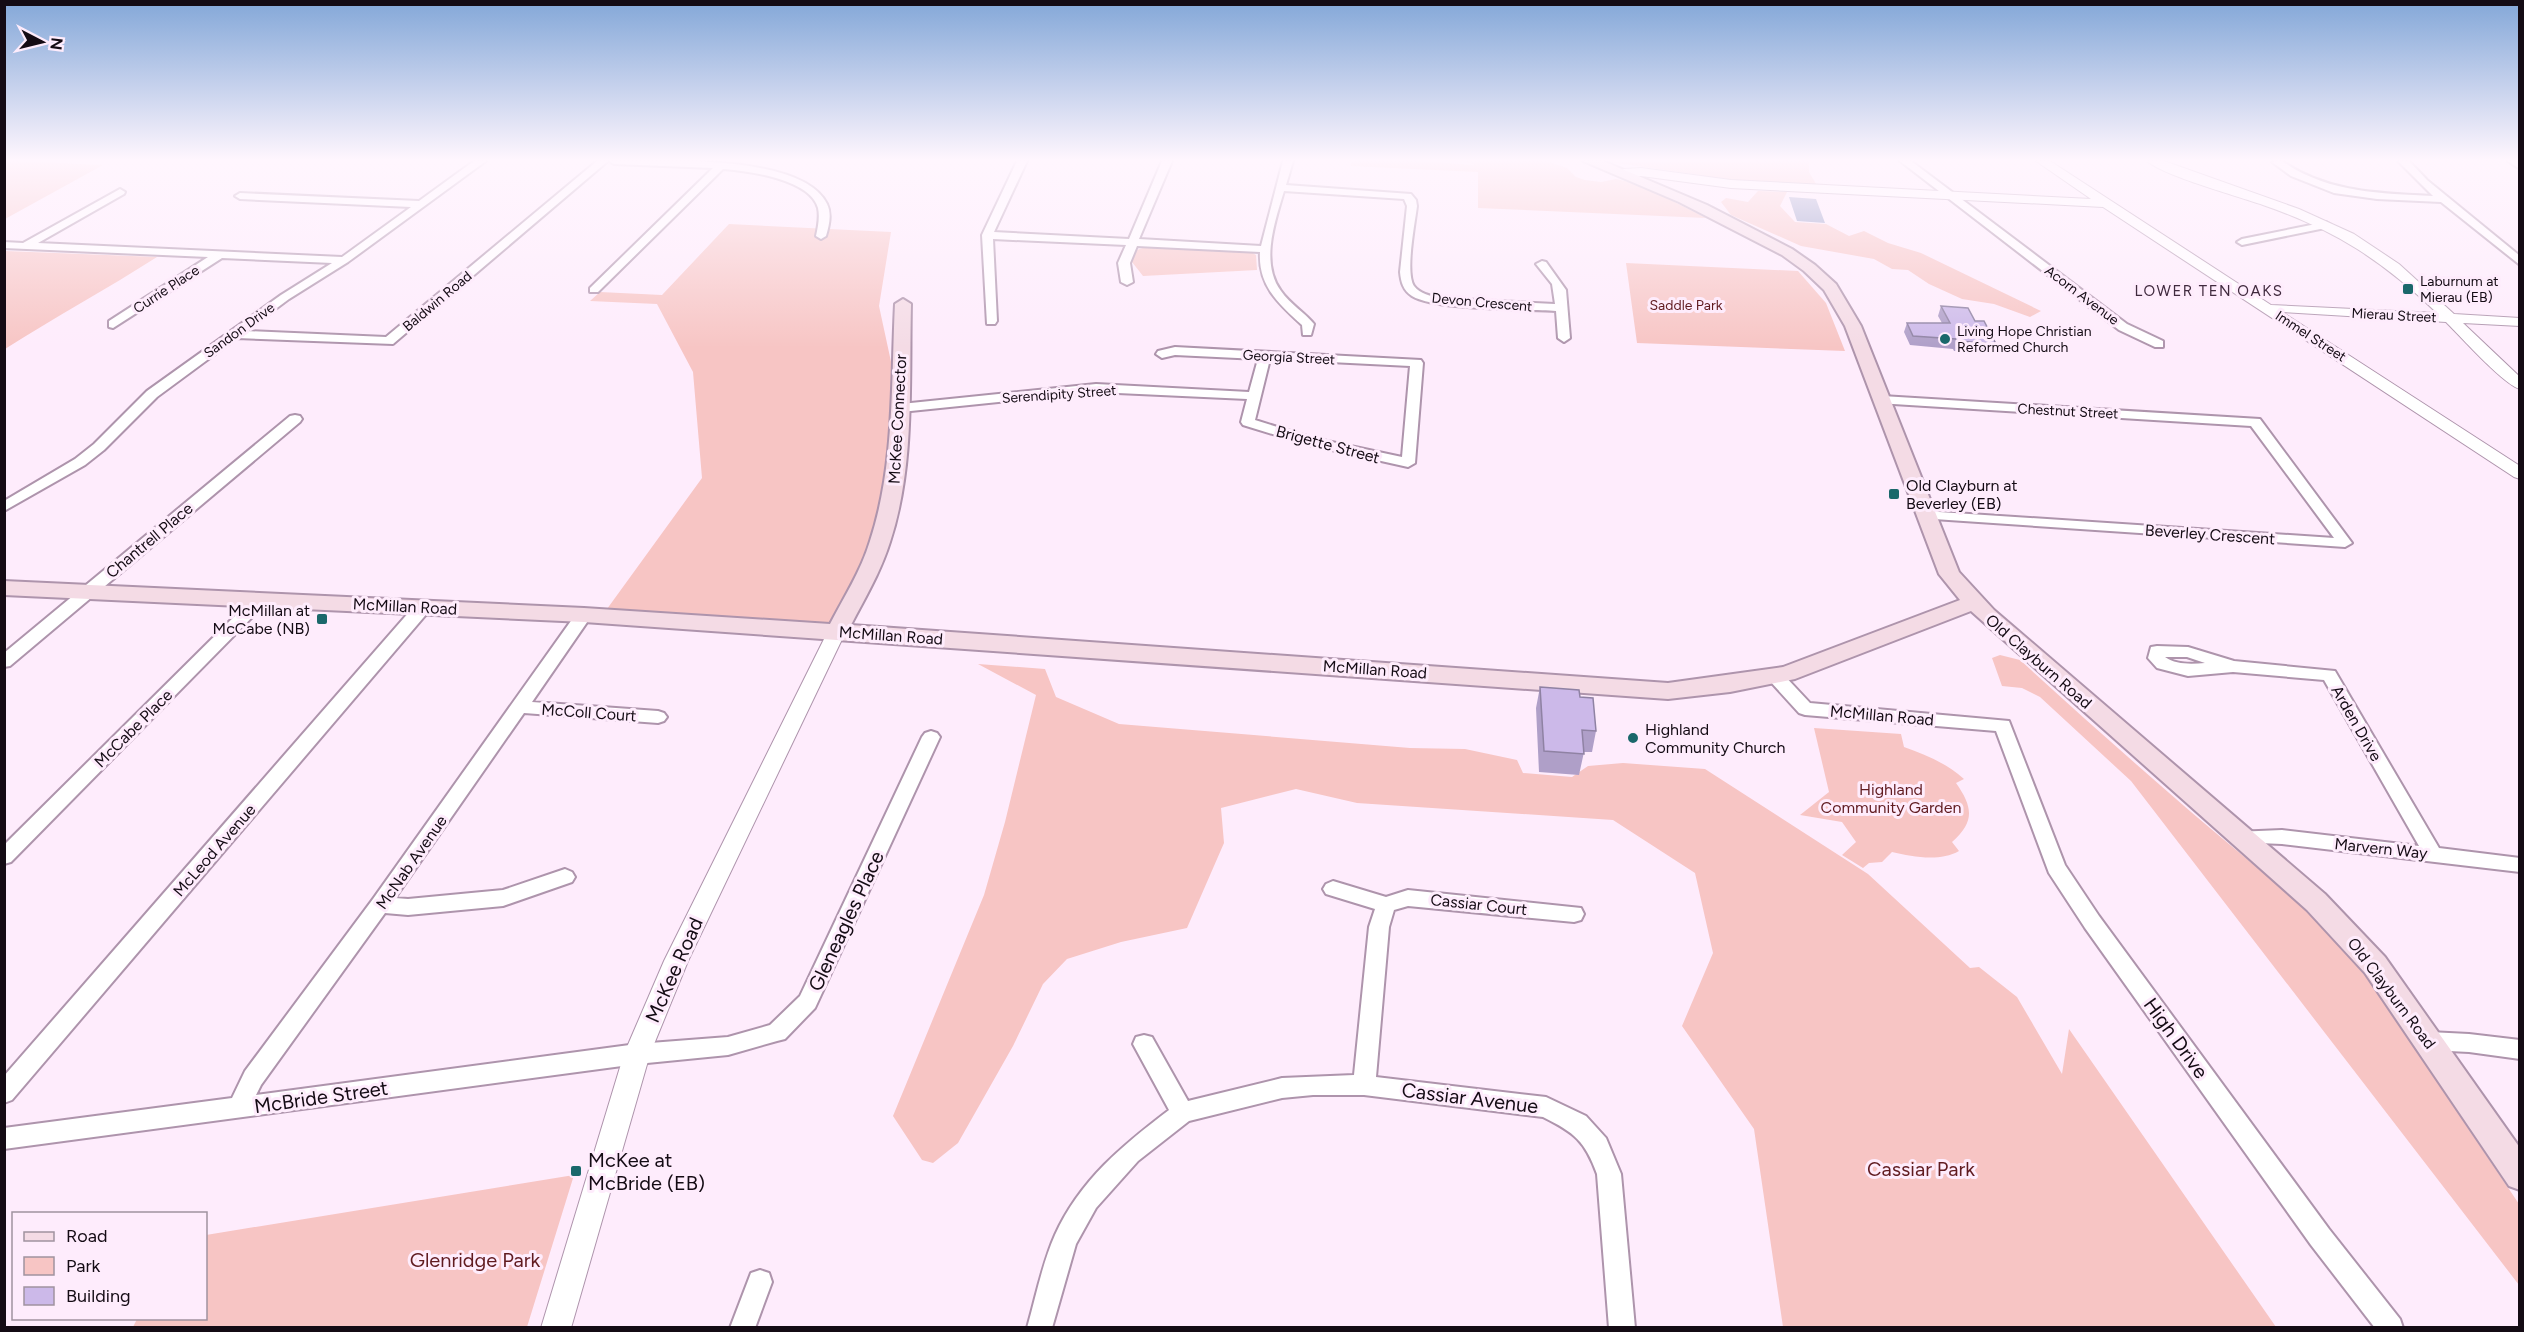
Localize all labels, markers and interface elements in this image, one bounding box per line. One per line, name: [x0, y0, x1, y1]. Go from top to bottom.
north arrow: [12, 12, 72, 72]
text: N: [46, 36, 67, 51]
street label: Currie Place: [130, 262, 203, 317]
street label: Acorn Avenue: [2041, 262, 2122, 329]
street label: Baldwin Road: [399, 268, 475, 335]
place label: Laburnum at Mierau (EB): [2420, 273, 2499, 306]
district label: LOWER TEN OAKS: [2134, 282, 2284, 300]
marker: Laburnum at Mierau (EB): [2401, 282, 2415, 296]
street label: Devon Crescent: [1431, 290, 1533, 315]
park label: Saddle Park: [1650, 297, 1723, 314]
street label: Sandon Drive: [201, 299, 278, 362]
street label: Mierau Street: [2351, 305, 2437, 326]
street label: Immel Street: [2272, 307, 2349, 366]
place label: Living Hope Christian Reformed Church: [1957, 323, 2092, 356]
marker: Living Hope Christian Reformed Church: [1938, 332, 1952, 346]
street label: Georgia Street: [1242, 347, 1336, 368]
street label: McKee Connector: [885, 353, 910, 484]
street label: Serendipity Street: [1001, 382, 1117, 407]
street label: Chestnut Street: [2017, 400, 2119, 423]
street label: Brigette Street: [1274, 422, 1382, 467]
place label: Old Clayburn at Beverley (EB): [1906, 476, 2018, 513]
marker: Old Clayburn at Beverley (EB): [1887, 487, 1901, 501]
street label: Chantrell Place: [102, 499, 197, 582]
street label: Beverley Crescent: [2144, 520, 2276, 549]
street label: McMillan Road: [352, 594, 458, 619]
place label: McMillan at McCabe (NB): [213, 601, 310, 638]
street label: Old Clayburn Road: [1982, 610, 2096, 713]
marker: McMillan at McCabe (NB): [315, 612, 329, 626]
street label: McMillan Road: [838, 622, 944, 649]
street label: McMillan Road: [1322, 656, 1428, 683]
street label: Arden Drive: [2327, 682, 2386, 765]
street label: McCabe Place: [90, 685, 176, 771]
street label: McColl Court: [541, 700, 637, 725]
street label: McMillan Road: [1829, 701, 1935, 730]
place label: Highland Community Church: [1645, 720, 1785, 757]
marker: Highland Community Church: [1626, 731, 1640, 745]
park label: Highland Community Garden: [1821, 780, 1961, 817]
street label: McLeod Avenue: [169, 800, 260, 900]
street label: McNab Avenue: [372, 811, 451, 913]
street label: Marvern Way: [2333, 834, 2429, 863]
street label: Gleneagles Place: [803, 847, 889, 995]
street label: Cassiar Court: [1430, 890, 1528, 919]
street label: McKee Road: [640, 914, 708, 1026]
street label: Old Clayburn Road: [2344, 934, 2440, 1053]
street label: High Drive: [2139, 993, 2213, 1083]
street label: McBride Street: [253, 1076, 389, 1118]
street label: Cassiar Avenue: [1400, 1078, 1540, 1118]
place label: McKee at McBride (EB): [588, 1148, 705, 1195]
park label: Cassiar Park: [1867, 1157, 1975, 1181]
marker: McKee at McBride (EB): [569, 1164, 583, 1178]
legend: [12, 1212, 207, 1320]
text: Road: [66, 1225, 107, 1247]
park label: Glenridge Park: [410, 1248, 541, 1272]
text: Park: [66, 1255, 101, 1277]
text: Building: [66, 1285, 131, 1307]

